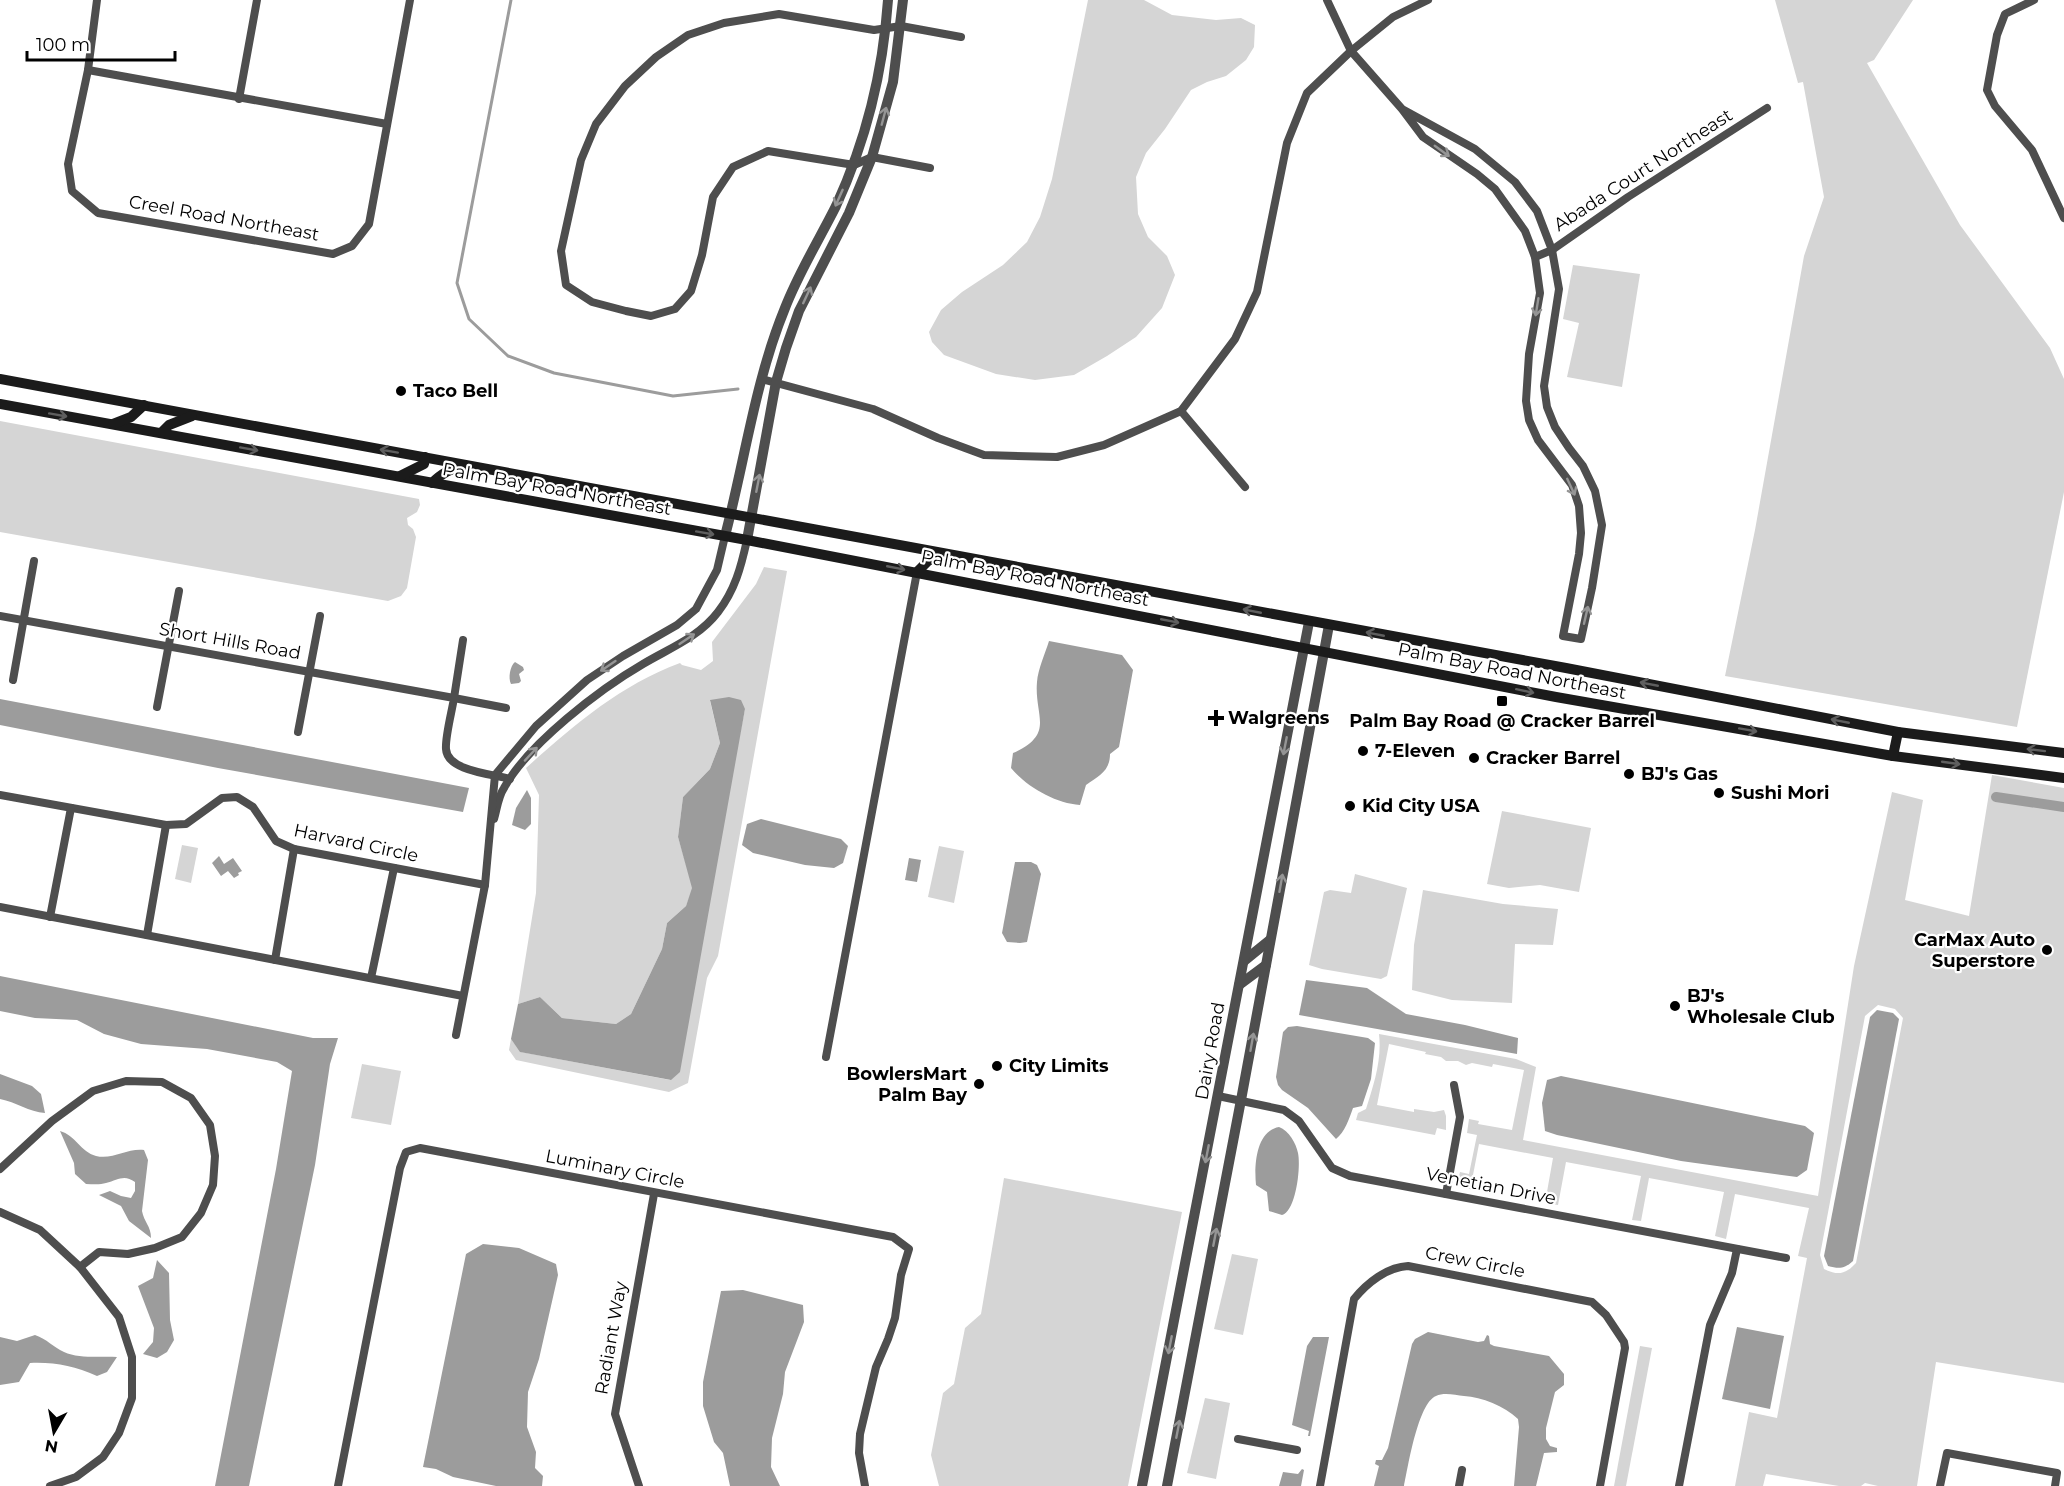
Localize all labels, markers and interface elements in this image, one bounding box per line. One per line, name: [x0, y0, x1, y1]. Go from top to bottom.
scale bar: [27, 24, 176, 62]
text: 100 m: [36, 34, 90, 56]
street label: Abada Court Northeast: [1550, 104, 1736, 236]
one-way arrow: [879, 107, 890, 126]
one-way arrow: [1434, 144, 1450, 157]
one-way arrow: [833, 189, 844, 207]
street label: Creel Road Northeast: [127, 190, 321, 246]
one-way arrow: [802, 286, 814, 304]
one-way arrow: [1532, 296, 1543, 316]
place label: Taco Bell: [413, 380, 498, 402]
marker: Taco Bell: [394, 384, 408, 398]
one-way arrow: [47, 409, 67, 420]
one-way arrow: [239, 444, 259, 455]
one-way arrow: [379, 445, 399, 456]
street label: Palm Bay Road Northeast: [441, 458, 673, 520]
one-way arrow: [753, 473, 764, 493]
one-way arrow: [1566, 478, 1578, 496]
one-way arrow: [694, 528, 714, 539]
street label: Palm Bay Road Northeast: [919, 545, 1151, 611]
one-way arrow: [886, 563, 906, 574]
one-way arrow: [1242, 605, 1262, 616]
one-way arrow: [1581, 606, 1592, 625]
one-way arrow: [1160, 616, 1180, 627]
street label: Short Hills Road: [157, 618, 303, 664]
one-way arrow: [1365, 628, 1385, 639]
one-way arrow: [678, 633, 695, 645]
street label: Palm Bay Road Northeast: [1396, 638, 1628, 704]
one-way arrow: [600, 661, 617, 673]
one-way arrow: [1640, 678, 1659, 689]
one-way arrow: [1515, 686, 1534, 697]
marker: Palm Bay Road @ Cracker Barrel: [1495, 694, 1509, 708]
place label: Walgreens: [1228, 707, 1330, 729]
place label: Palm Bay Road @ Cracker Barrel: [1349, 710, 1655, 732]
marker: Walgreens: [1209, 711, 1223, 725]
one-way arrow: [1831, 715, 1851, 726]
one-way arrow: [1738, 725, 1757, 736]
one-way arrow: [1279, 735, 1290, 755]
place label: 7-Eleven: [1375, 740, 1455, 762]
marker: 7-Eleven: [1356, 744, 1370, 758]
one-way arrow: [2027, 744, 2047, 755]
one-way arrow: [524, 746, 538, 761]
place label: Cracker Barrel: [1486, 747, 1620, 769]
marker: Cracker Barrel: [1467, 751, 1481, 765]
one-way arrow: [1940, 758, 1960, 769]
place label: BJ's Gas: [1641, 763, 1718, 785]
marker: BJ's Gas: [1622, 767, 1636, 781]
place label: Sushi Mori: [1731, 782, 1829, 804]
marker: Sushi Mori: [1712, 786, 1726, 800]
place label: Kid City USA: [1362, 795, 1480, 817]
marker: Kid City USA: [1343, 799, 1357, 813]
street label: Harvard Circle: [292, 819, 421, 867]
one-way arrow: [1276, 874, 1287, 893]
place label: CarMax Auto Superstore: [1914, 929, 2035, 972]
marker: CarMax Auto Superstore: [2040, 943, 2054, 957]
place label: BJ's Wholesale Club: [1687, 985, 1835, 1028]
marker: BJ's Wholesale Club: [1668, 999, 1682, 1013]
street label: Dairy Road: [1191, 1000, 1229, 1102]
one-way arrow: [1247, 1033, 1258, 1053]
place label: City Limits: [1009, 1055, 1109, 1077]
marker: City Limits: [990, 1059, 1004, 1073]
place label: BowlersMart Palm Bay: [847, 1063, 967, 1106]
marker: BowlersMart Palm Bay: [972, 1077, 986, 1091]
one-way arrow: [1201, 1143, 1212, 1163]
street label: Luminary Circle: [544, 1145, 687, 1193]
street label: Venetian Drive: [1424, 1163, 1558, 1209]
one-way arrow: [1210, 1228, 1221, 1247]
street label: Crew Circle: [1423, 1242, 1527, 1282]
street label: Radiant Way: [590, 1280, 632, 1396]
one-way arrow: [1164, 1335, 1175, 1354]
north arrow: [24, 1402, 84, 1462]
one-way arrow: [1173, 1419, 1184, 1439]
text: N: [43, 1436, 60, 1457]

